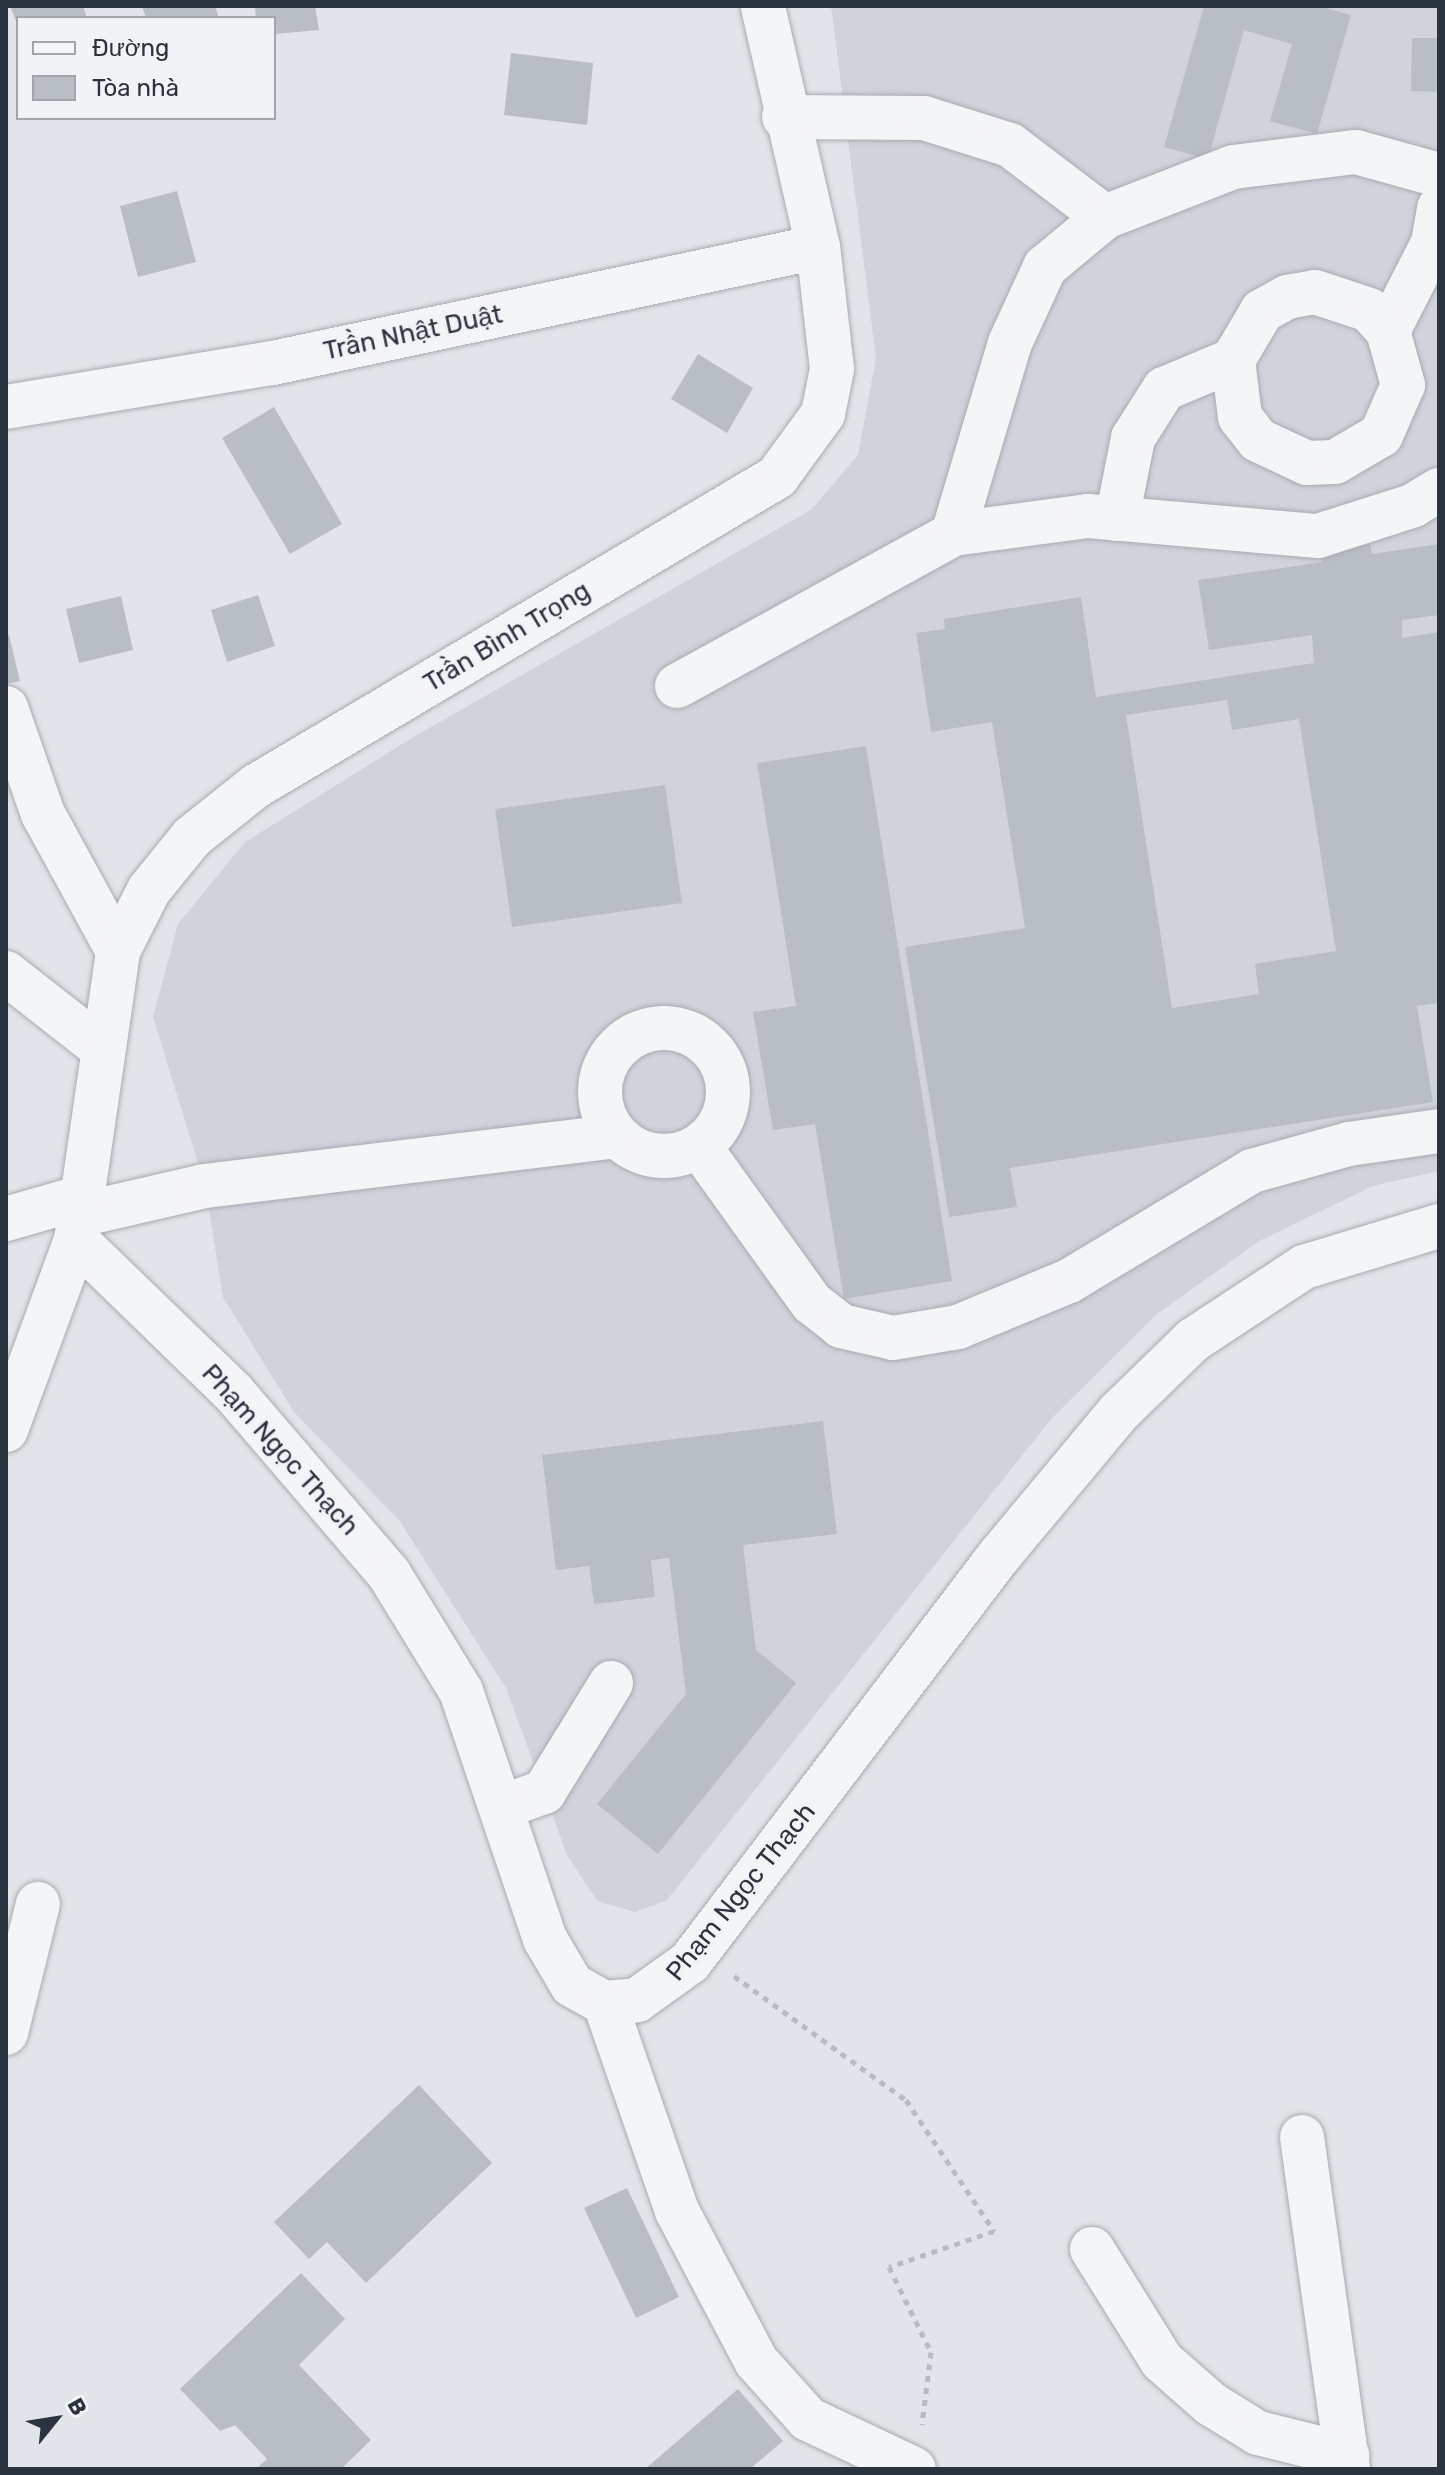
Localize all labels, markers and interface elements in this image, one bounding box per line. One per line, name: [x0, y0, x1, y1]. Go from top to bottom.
legend: [16, 16, 276, 120]
text: Đường: [92, 34, 169, 62]
text: Tòa nhà: [92, 74, 179, 102]
street label: Trần Nhật Duật: [321, 299, 505, 367]
street label: Trần Bình Trọng: [418, 575, 596, 699]
street label: Phạm Ngọc Thạch: [195, 1358, 365, 1542]
street label: Phạm Ngọc Thạch: [660, 1797, 822, 1987]
north arrow: [16, 2379, 96, 2459]
text: B: [62, 2393, 93, 2420]

